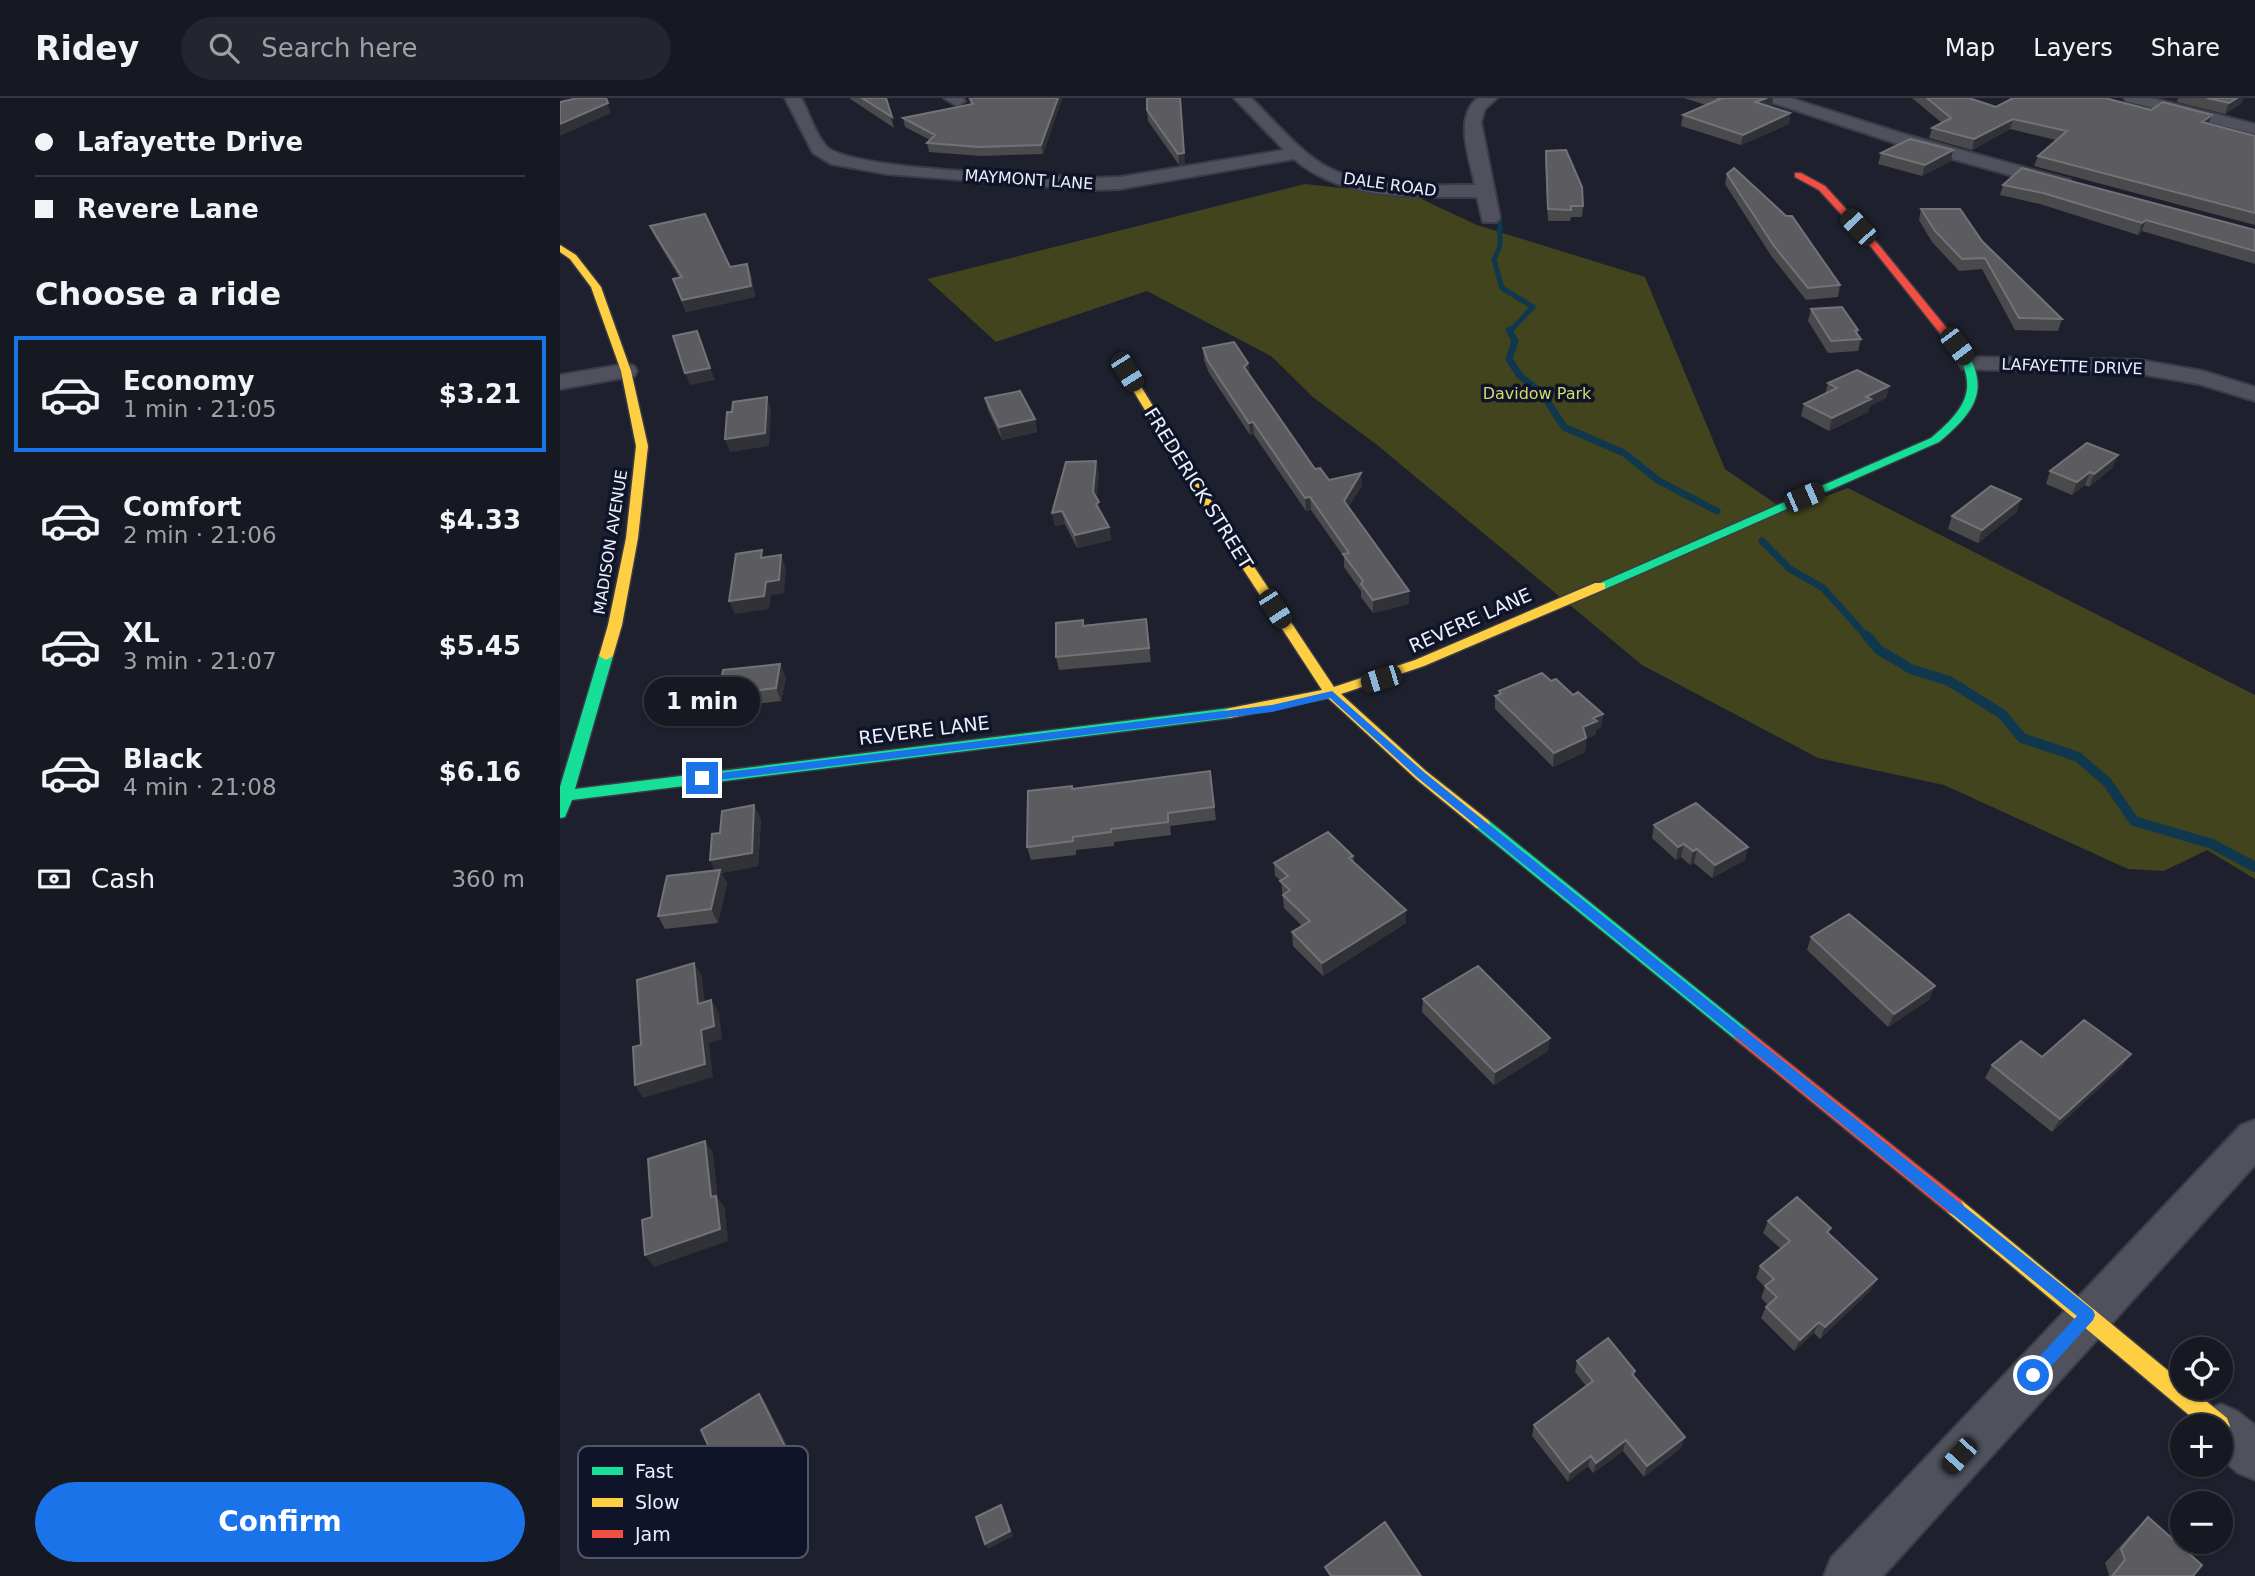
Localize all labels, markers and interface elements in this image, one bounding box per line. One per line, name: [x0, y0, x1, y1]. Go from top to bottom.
search box: [181, 17, 671, 80]
text: Ridey: [35, 29, 139, 68]
icon: search: [205, 29, 243, 67]
text: Search here: [261, 33, 417, 63]
text: Map: [1945, 34, 1995, 62]
text: Layers: [2033, 34, 2113, 62]
text: Share: [2151, 34, 2220, 62]
text: Lafayette Drive: [77, 127, 303, 157]
street label: MAYMONT LANE: [964, 166, 1094, 193]
street label: DALE ROAD: [1342, 169, 1438, 200]
text: Revere Lane: [77, 194, 259, 224]
car: [1836, 204, 1881, 250]
text: Choose a ride: [35, 275, 281, 313]
car: [1936, 323, 1979, 369]
car: [1107, 349, 1148, 395]
street label: LAFAYETTE DRIVE: [2001, 355, 2143, 378]
icon: car: [39, 363, 102, 426]
text: Economy: [123, 366, 254, 396]
text: $3.21: [439, 379, 521, 409]
park label: Davidow Park: [1483, 384, 1592, 403]
text: 1 min · 21:05: [123, 396, 277, 422]
street label: FREDERICK STREET: [1140, 403, 1258, 573]
street label: MADISON AVENUE: [590, 468, 631, 616]
car: [1781, 479, 1828, 515]
icon: car: [39, 489, 102, 552]
text: Comfort: [123, 492, 241, 522]
text: $4.33: [439, 505, 521, 535]
text: 2 min · 21:06: [123, 522, 277, 548]
street label: REVERE LANE: [1405, 583, 1535, 657]
car: [1255, 586, 1296, 632]
icon: car: [39, 615, 102, 678]
text: XL: [123, 618, 160, 648]
text: $5.45: [439, 631, 521, 661]
text: 3 min · 21:07: [123, 648, 277, 674]
car: [1358, 663, 1405, 695]
callout: 1 min: [644, 676, 760, 726]
text: 1 min: [666, 688, 738, 714]
street label: REVERE LANE: [857, 711, 991, 749]
icon: car: [39, 741, 102, 804]
text: Black: [123, 744, 202, 774]
text: $6.16: [439, 757, 521, 787]
route end: [686, 762, 718, 794]
text: 4 min · 21:08: [123, 774, 277, 800]
icon: cash: [35, 860, 73, 898]
text: Cash: [91, 864, 155, 894]
text: 360 m: [451, 866, 525, 892]
map controls: [2170, 1337, 2233, 1554]
button: locate: [2170, 1337, 2233, 1400]
route start: [2017, 1359, 2049, 1391]
button: +: [2170, 1414, 2233, 1477]
car: [1938, 1433, 1981, 1479]
legend: [578, 1446, 808, 1558]
text: Fast: [635, 1460, 673, 1482]
button: Confirm: [35, 1482, 525, 1562]
text: Slow: [635, 1491, 680, 1513]
button: −: [2170, 1491, 2233, 1554]
text: Jam: [634, 1523, 671, 1545]

